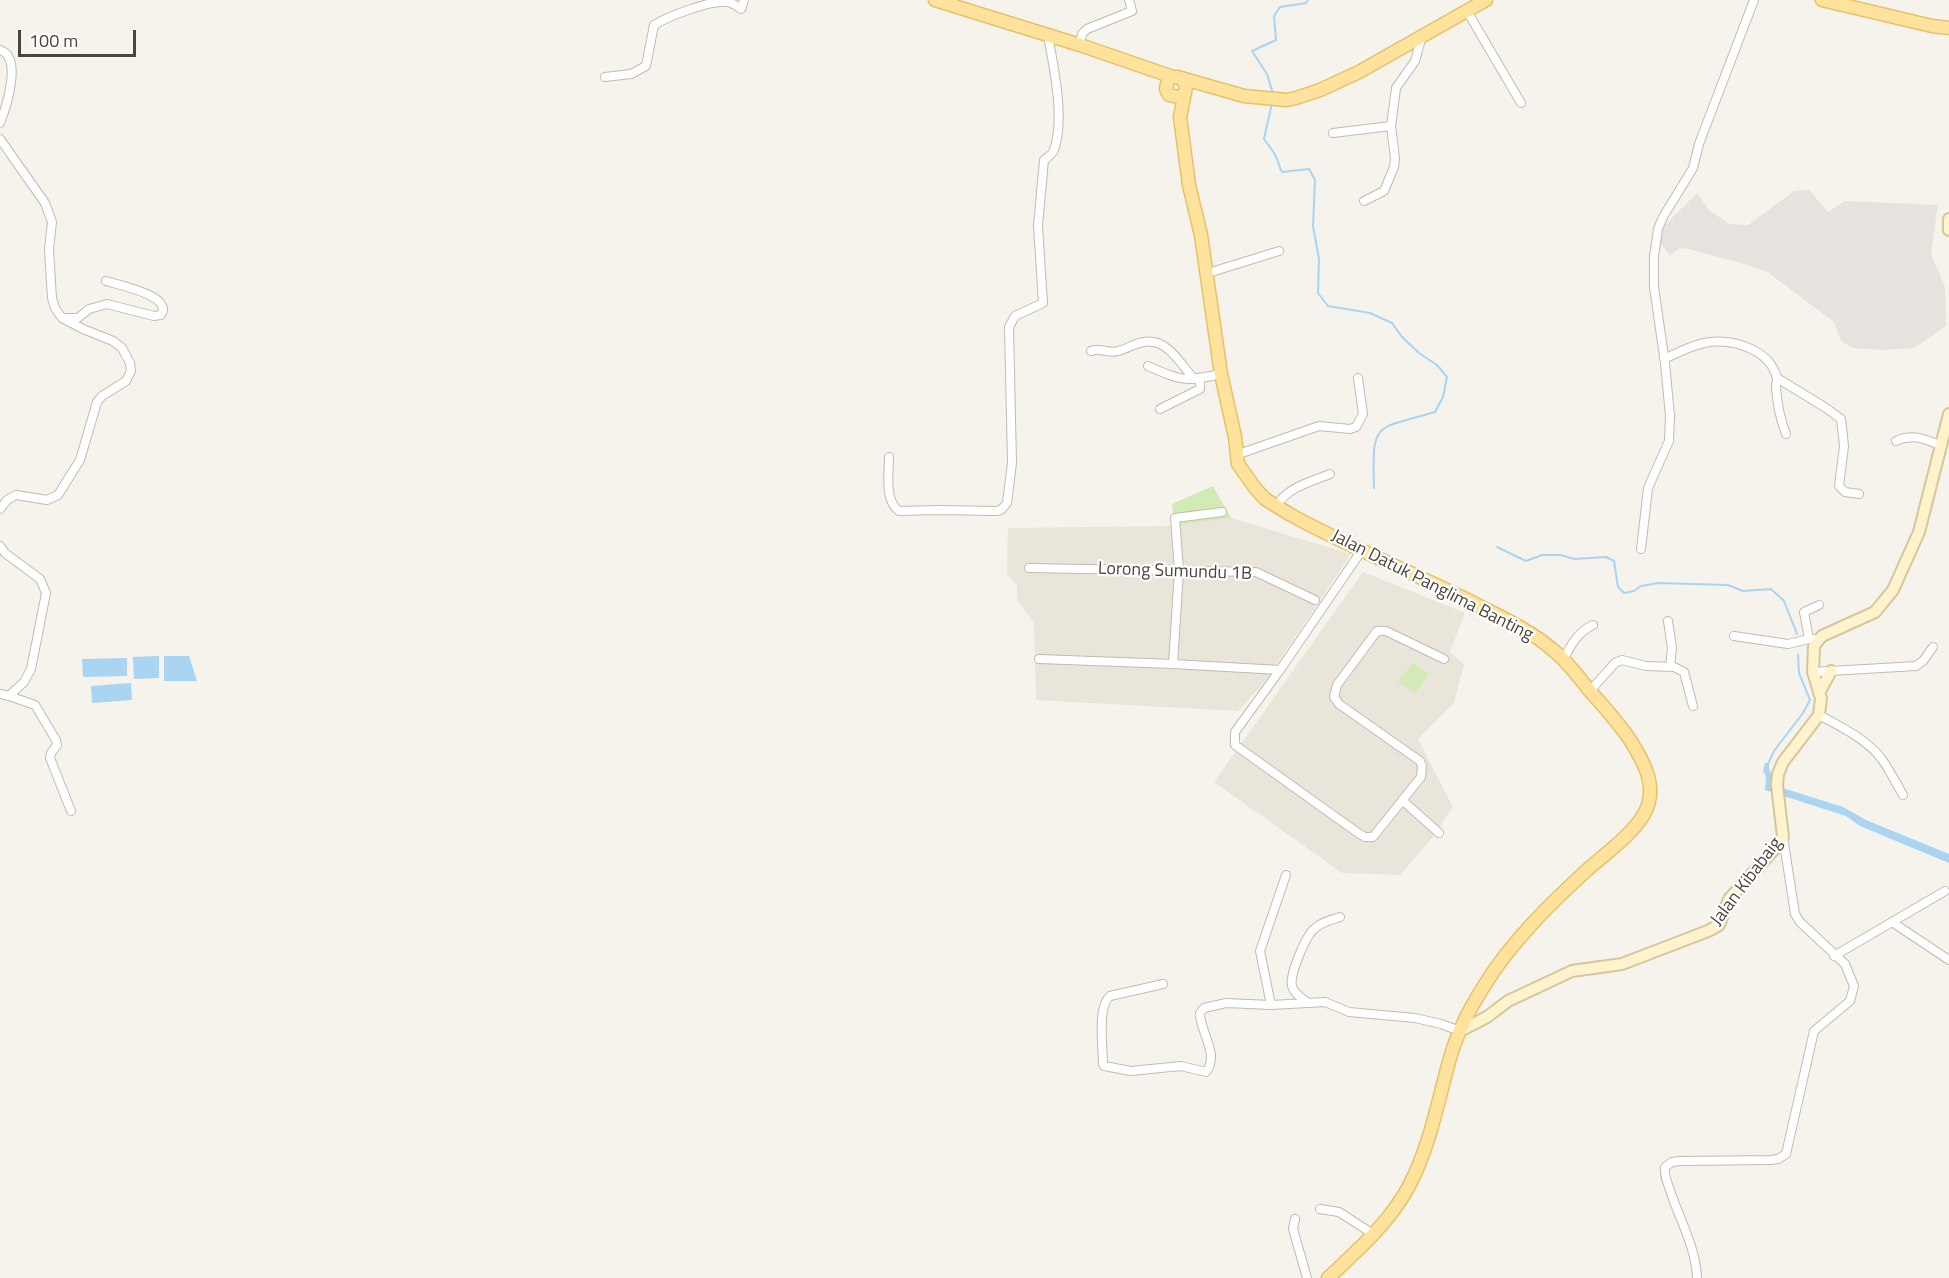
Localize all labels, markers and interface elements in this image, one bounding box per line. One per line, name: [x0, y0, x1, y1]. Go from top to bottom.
scale bar: [21, 18, 140, 56]
text: 100 m: [29, 27, 78, 54]
street label: Jalan Datuk Panglima Banting: [1327, 526, 1537, 646]
street label: Lorong Sumundu 1B: [1098, 559, 1252, 585]
street label: Jalan Kibabaig: [1707, 833, 1787, 931]

